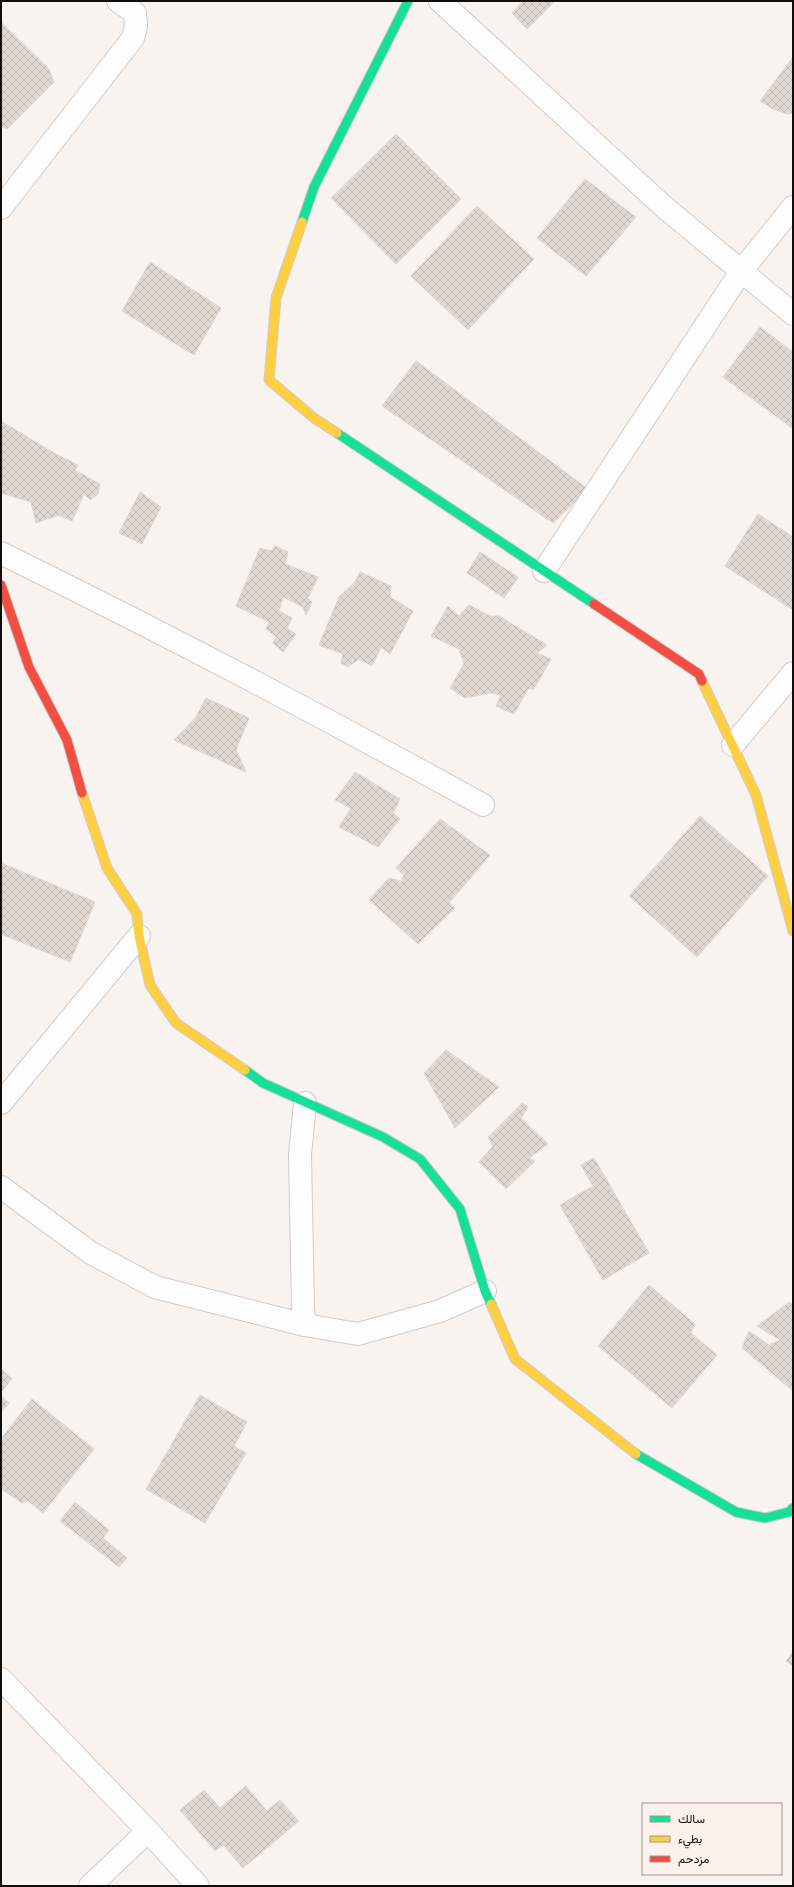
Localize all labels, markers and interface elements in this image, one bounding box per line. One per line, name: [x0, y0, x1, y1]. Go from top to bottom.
legend: [642, 1803, 782, 1875]
text: سالك: [678, 1812, 705, 1826]
text: بطيء: [678, 1832, 702, 1849]
text: مزدحم: [678, 1852, 709, 1867]

